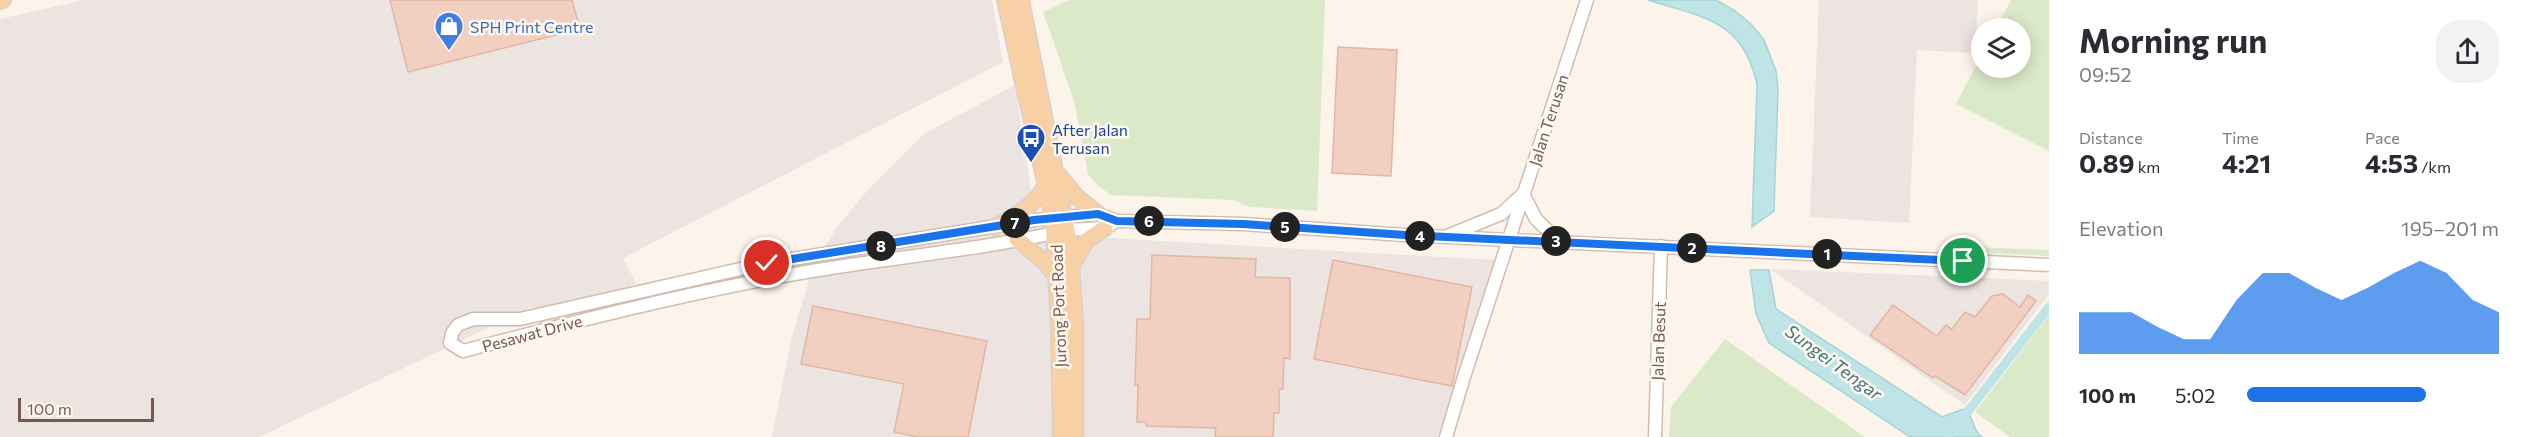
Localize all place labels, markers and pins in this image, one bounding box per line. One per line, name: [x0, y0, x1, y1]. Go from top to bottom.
shop icon: SPH Print Centre: [433, 10, 465, 52]
place label: SPH Print Centre: [470, 17, 594, 36]
place label: After Jalan Terusan: [1052, 120, 1128, 157]
bus stop icon: After Jalan Terusan: [1015, 122, 1047, 164]
pin: 6: [1134, 206, 1164, 236]
pin: 7: [1000, 208, 1030, 238]
pin: 5: [1270, 212, 1300, 242]
pin: 4: [1405, 221, 1435, 251]
pin: 3: [1541, 226, 1571, 256]
pin: 8: [866, 231, 896, 261]
pin: 2: [1677, 233, 1707, 263]
pin: [1937, 235, 1988, 286]
pin: [741, 237, 792, 288]
pin: 1: [1812, 239, 1842, 269]

